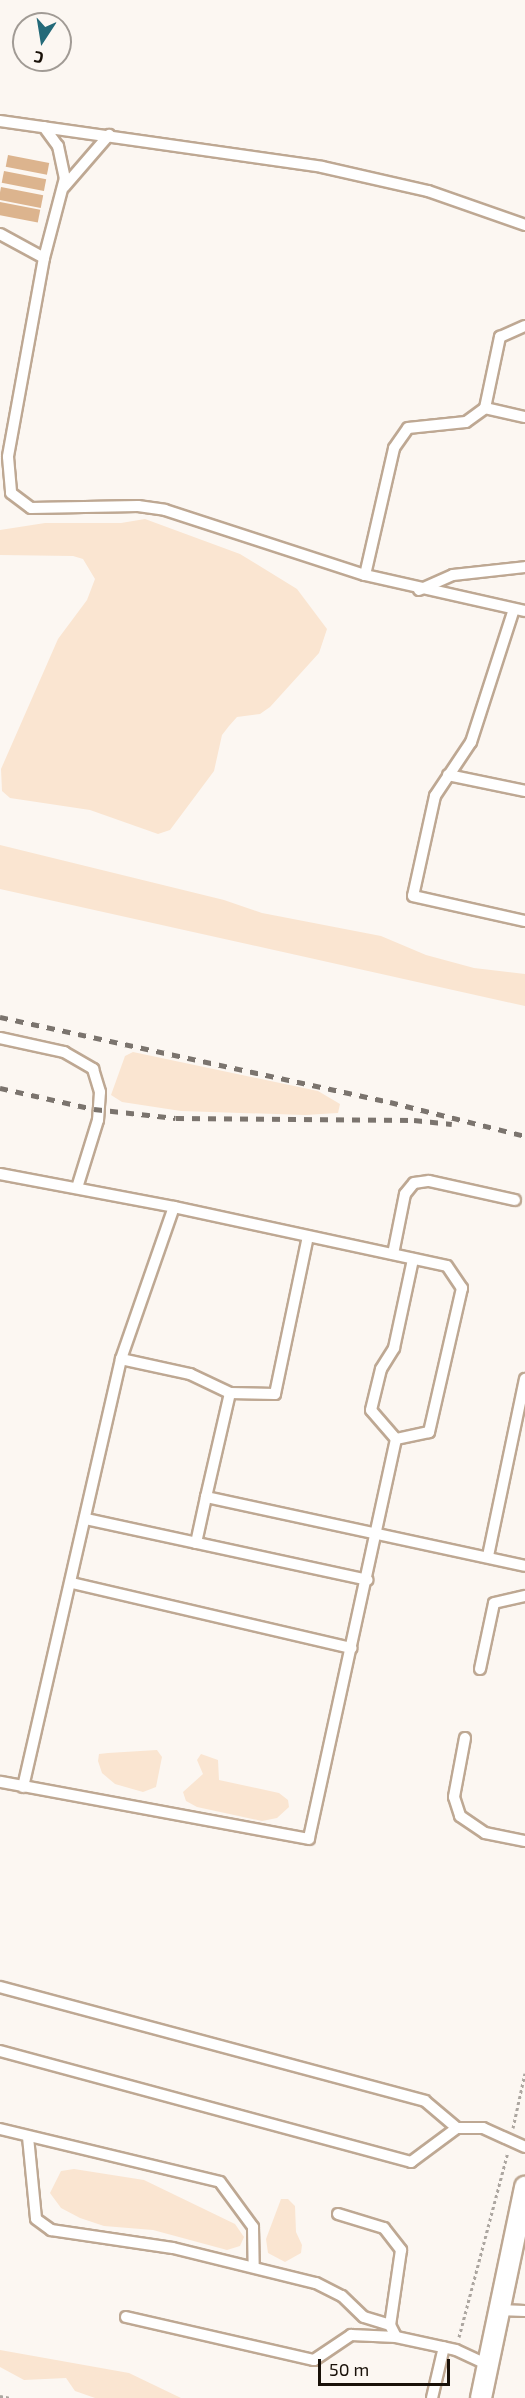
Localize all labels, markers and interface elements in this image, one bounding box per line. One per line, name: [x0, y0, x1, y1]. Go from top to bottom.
north arrow: [12, 12, 72, 72]
text: С: [32, 48, 45, 68]
scale bar: [321, 2347, 453, 2385]
text: 50 m: [329, 2358, 369, 2380]

